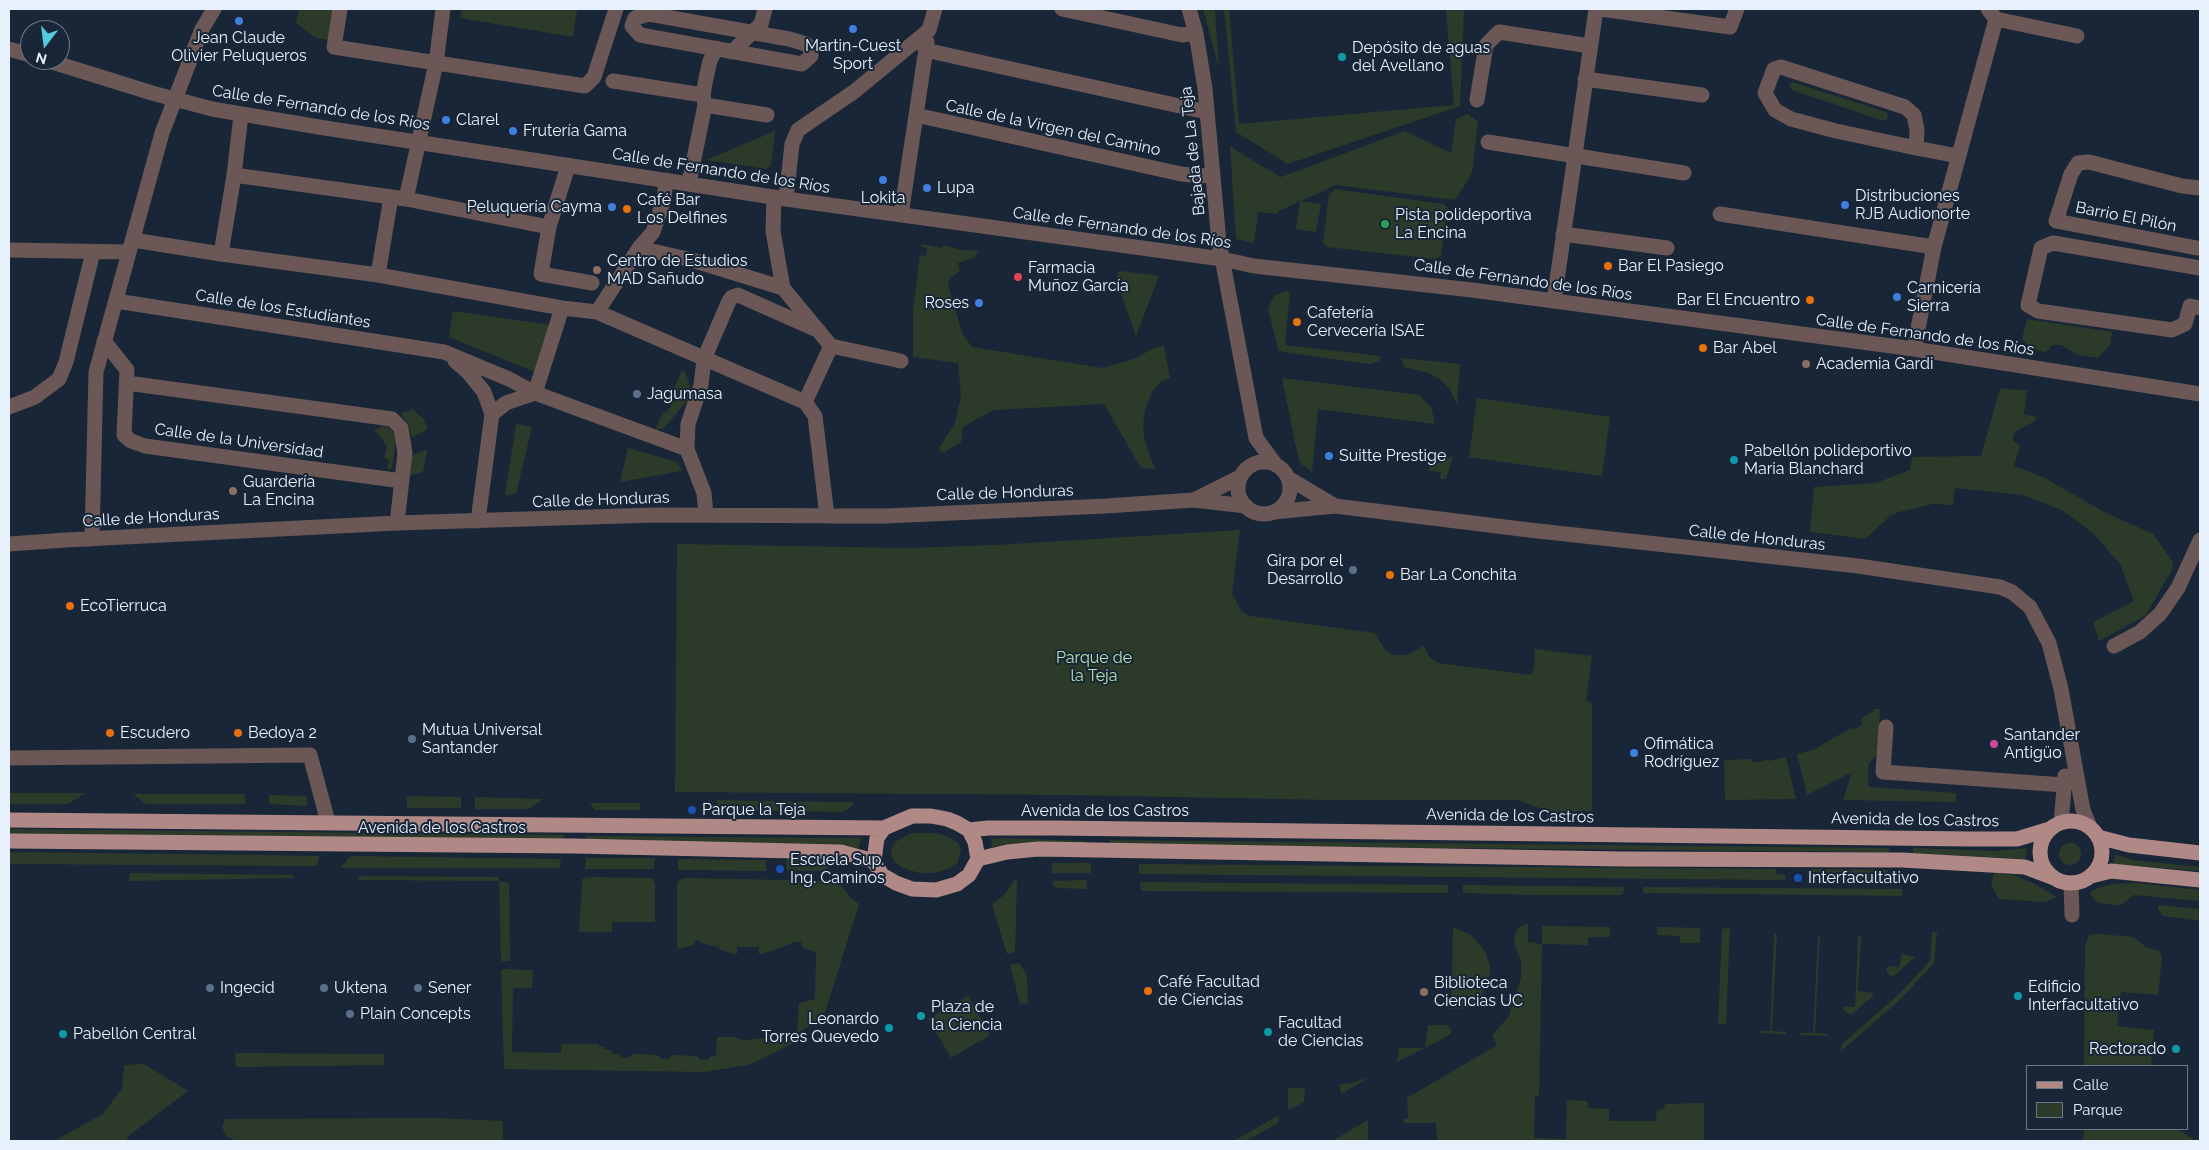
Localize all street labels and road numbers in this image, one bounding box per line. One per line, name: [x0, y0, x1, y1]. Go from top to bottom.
street label: Calle de Fernando de los Ríos: [211, 81, 431, 135]
street label: Bajada de La Teja: [1177, 86, 1209, 216]
street label: Calle de la Virgen del Camino: [944, 96, 1162, 160]
street label: Calle de Fernando de los Ríos: [611, 144, 831, 198]
street label: Barrio El Pilón: [2074, 198, 2178, 236]
street label: Calle de Fernando de los Ríos: [1012, 203, 1232, 253]
street label: Calle de Fernando de los Ríos: [1413, 255, 1633, 305]
street label: Calle de los Estudiantes: [194, 286, 372, 332]
street label: Calle de Fernando de los Ríos: [1815, 310, 2035, 360]
street label: Calle de la Universidad: [153, 420, 325, 462]
street label: Calle de Honduras: [936, 481, 1074, 505]
street label: Calle de Honduras: [532, 488, 670, 512]
street label: Calle de Honduras: [82, 505, 220, 531]
street label: Calle de Honduras: [1688, 521, 1826, 555]
street label: Avenida de los Castros: [1021, 801, 1189, 821]
street label: Avenida de los Castros: [1426, 805, 1594, 827]
street label: Avenida de los Castros: [1831, 809, 1999, 831]
street label: Avenida de los Castros: [358, 818, 526, 838]

